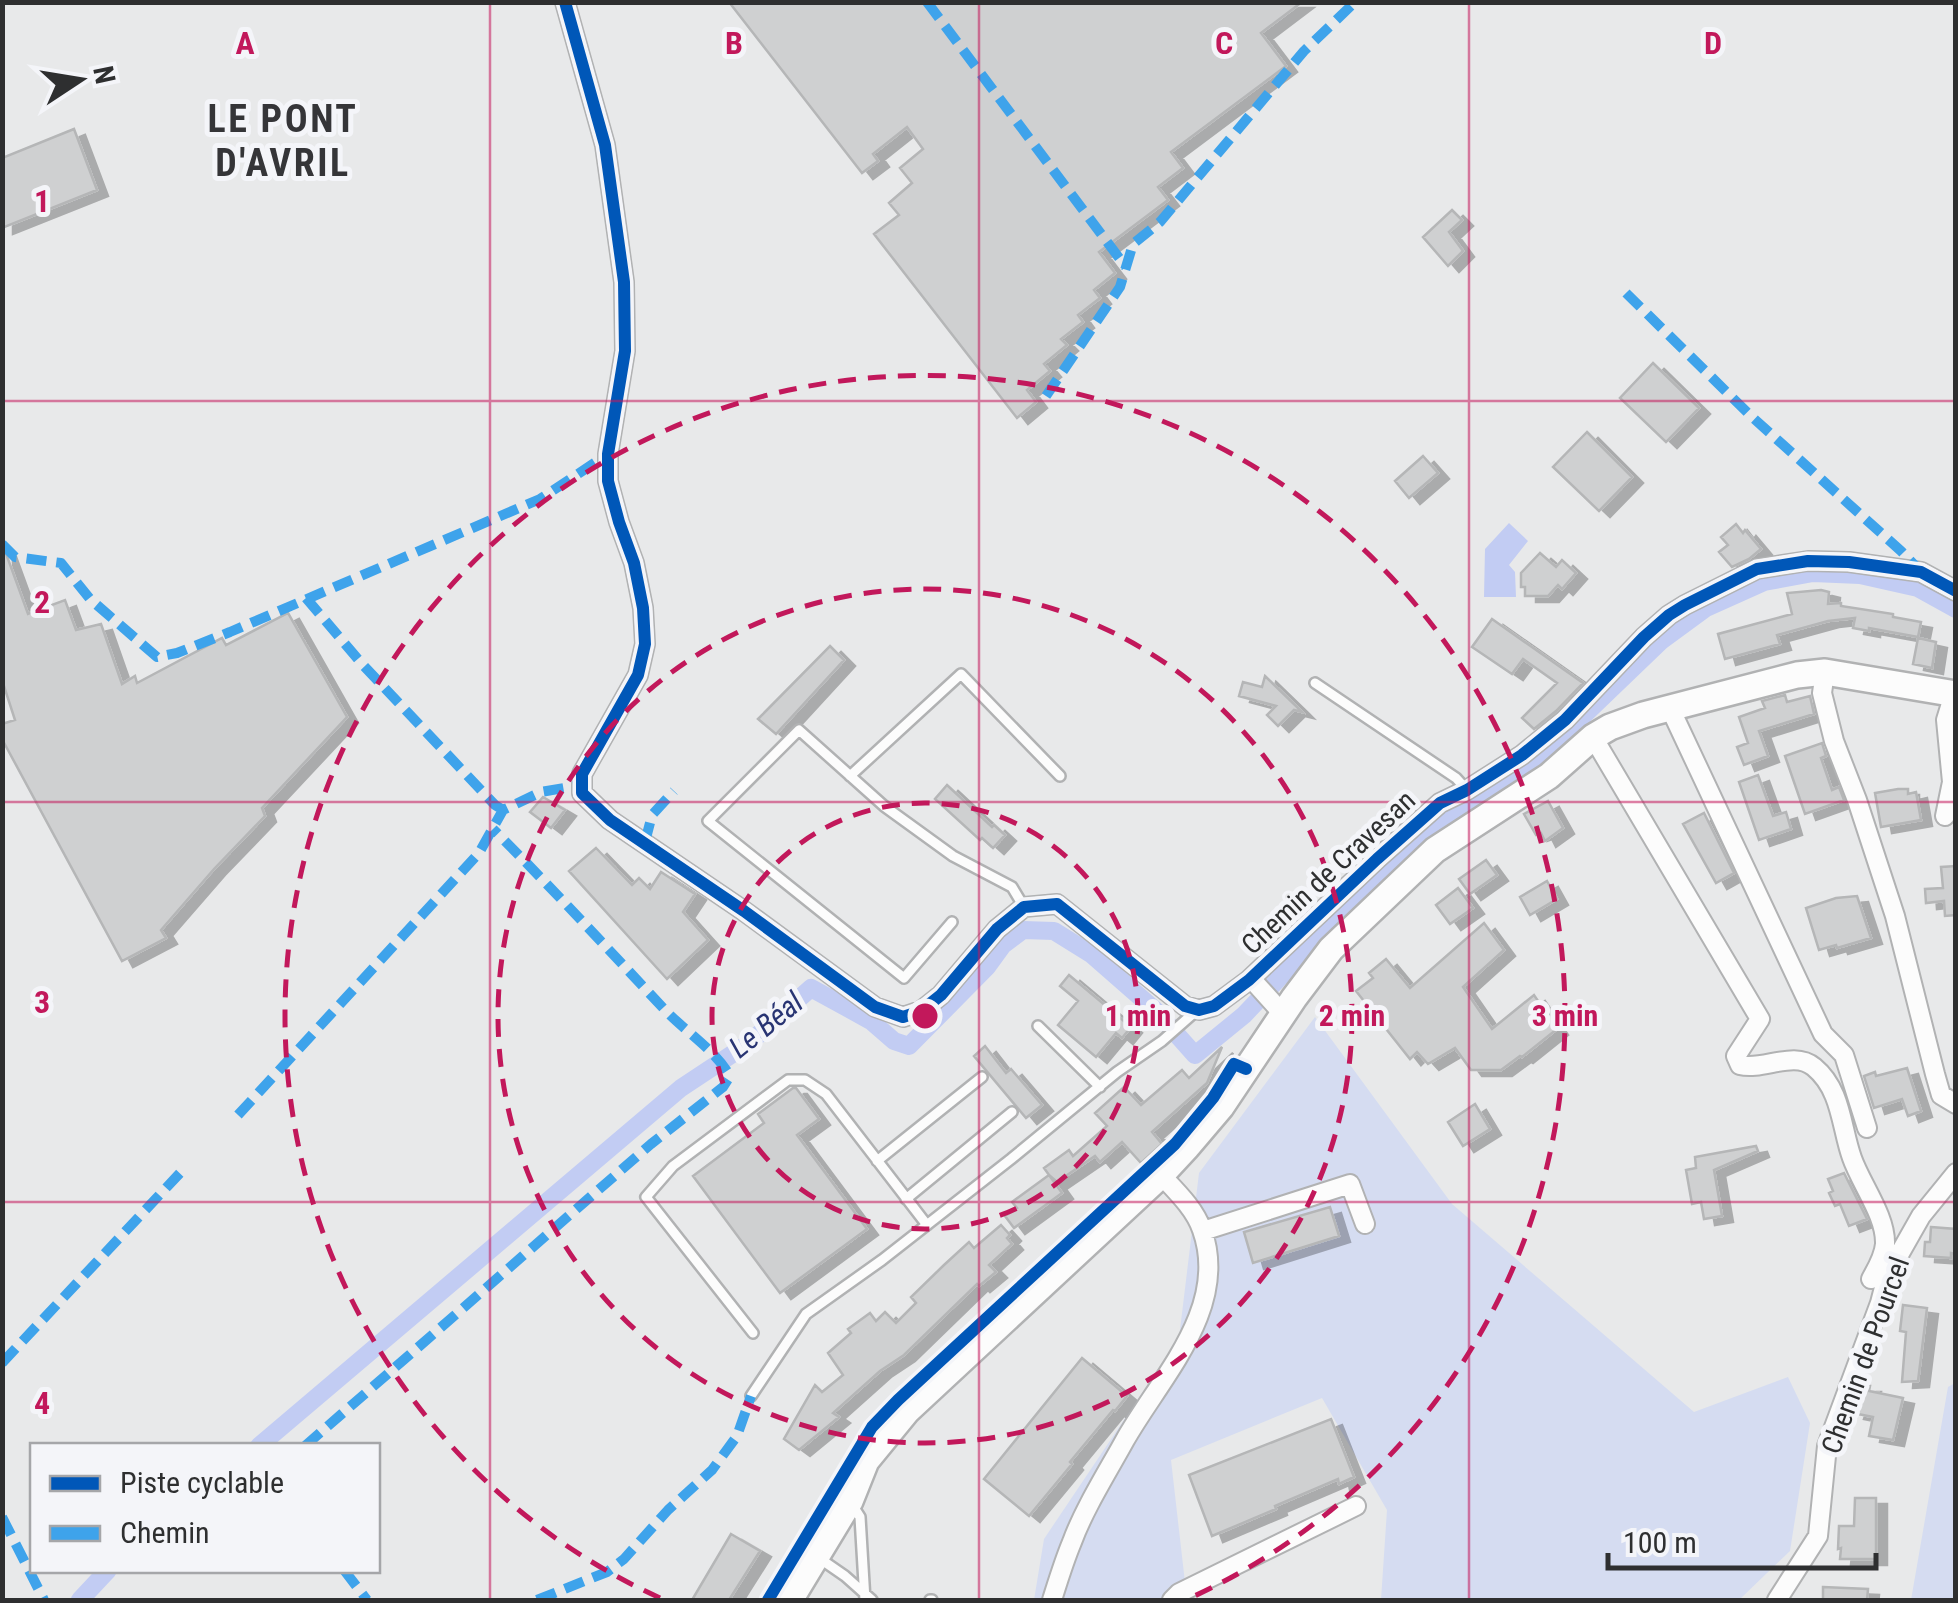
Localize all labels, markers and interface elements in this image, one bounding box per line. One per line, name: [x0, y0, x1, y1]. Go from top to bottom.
text: A: [235, 24, 255, 62]
text: B: [725, 24, 743, 62]
text: C: [1215, 24, 1233, 62]
text: D: [1704, 24, 1722, 62]
north arrow: [30, 30, 130, 130]
text: N: [86, 63, 122, 87]
district label: LE PONT D'AVRIL: [208, 97, 358, 185]
text: 1: [34, 182, 50, 220]
text: 2: [34, 583, 50, 621]
street label: Chemin de Cravesan: [1235, 784, 1422, 961]
text: 3: [34, 983, 50, 1021]
water label: Le Béal: [722, 984, 810, 1065]
centre of rings: [907, 998, 943, 1034]
text: 1 min: [1105, 998, 1171, 1033]
text: 2 min: [1319, 998, 1385, 1033]
text: 3 min: [1532, 998, 1598, 1033]
street label: Chemin de Pourcel: [1815, 1252, 1916, 1458]
text: 4: [34, 1384, 50, 1422]
legend: [30, 1443, 380, 1573]
text: Piste cyclable: [120, 1465, 284, 1500]
scale bar: [1608, 1508, 1876, 1570]
text: Chemin: [120, 1515, 210, 1550]
text: 100 m: [1623, 1525, 1697, 1560]

